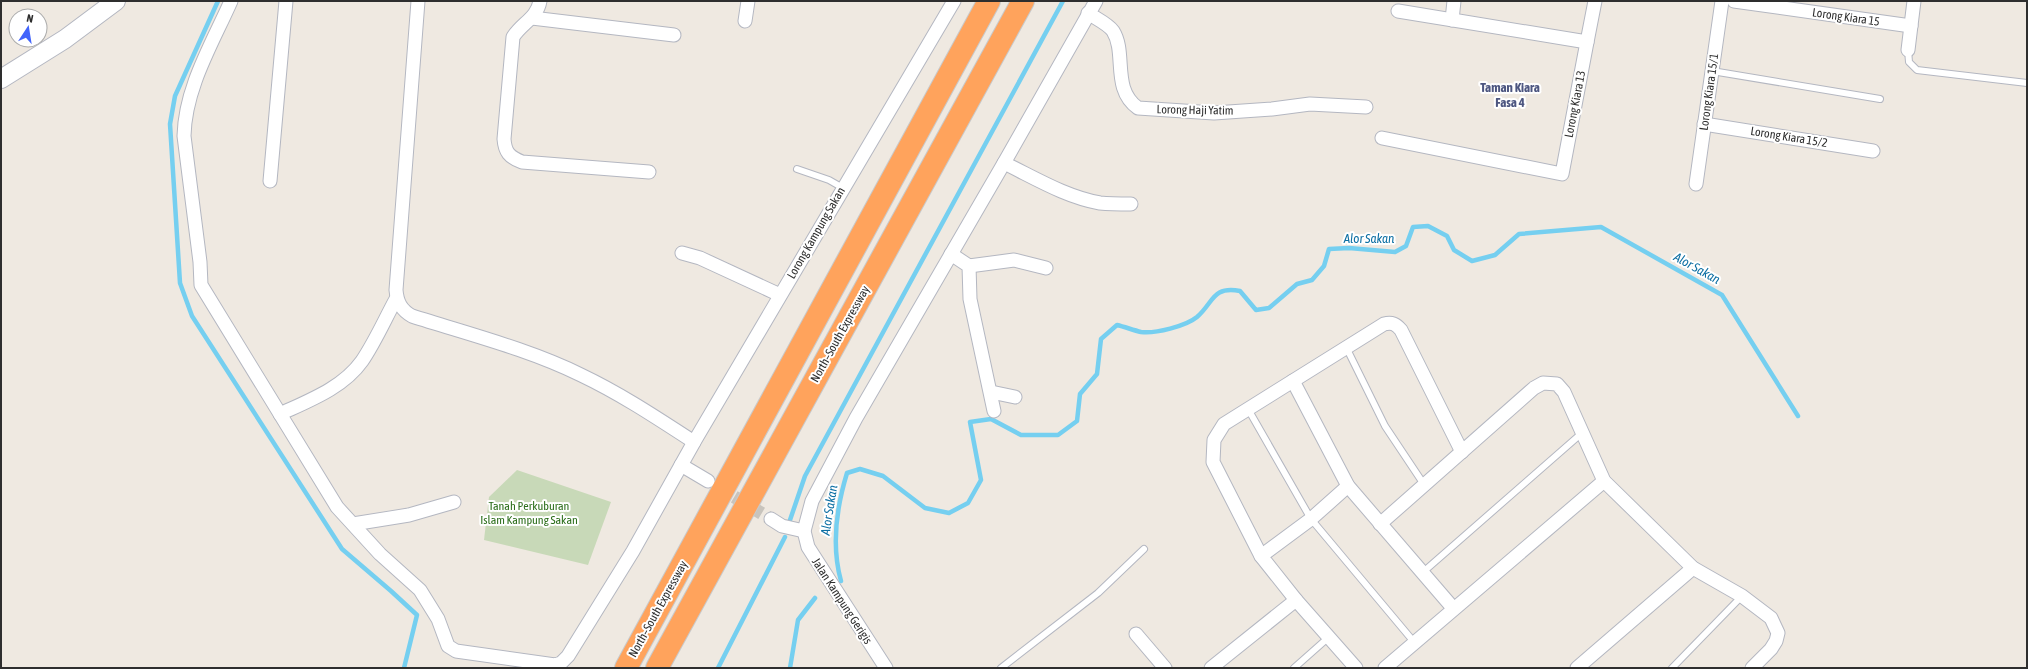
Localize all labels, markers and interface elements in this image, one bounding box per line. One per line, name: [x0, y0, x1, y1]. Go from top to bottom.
street label: Lorong Kiara 15: [1811, 5, 1881, 29]
north arrow: [8, 8, 48, 48]
text: N: [26, 12, 35, 25]
street label: Lorong Kiara 15/1: [1697, 52, 1721, 132]
street label: Lorong Kiara 13: [1562, 69, 1588, 139]
district label: Taman Kiara Fasa 4: [1480, 80, 1540, 110]
street label: Lorong Haji Yatim: [1156, 102, 1234, 118]
street label: Lorong Kiara 15/2: [1749, 124, 1829, 150]
street label: Lorong Kampung Sakan: [784, 185, 848, 281]
water label: Alor Sakan: [1343, 231, 1395, 246]
water label: Alor Sakan: [1670, 249, 1723, 287]
street label: North–South Expressway: [808, 283, 872, 385]
water label: Alor Sakan: [817, 483, 840, 537]
park label: Tanah Perkuburan Islam Kampung Sakan: [480, 499, 578, 527]
street label: Jalan Kampung Gerigis: [809, 555, 875, 647]
street label: North–South Expressway: [626, 558, 690, 660]

